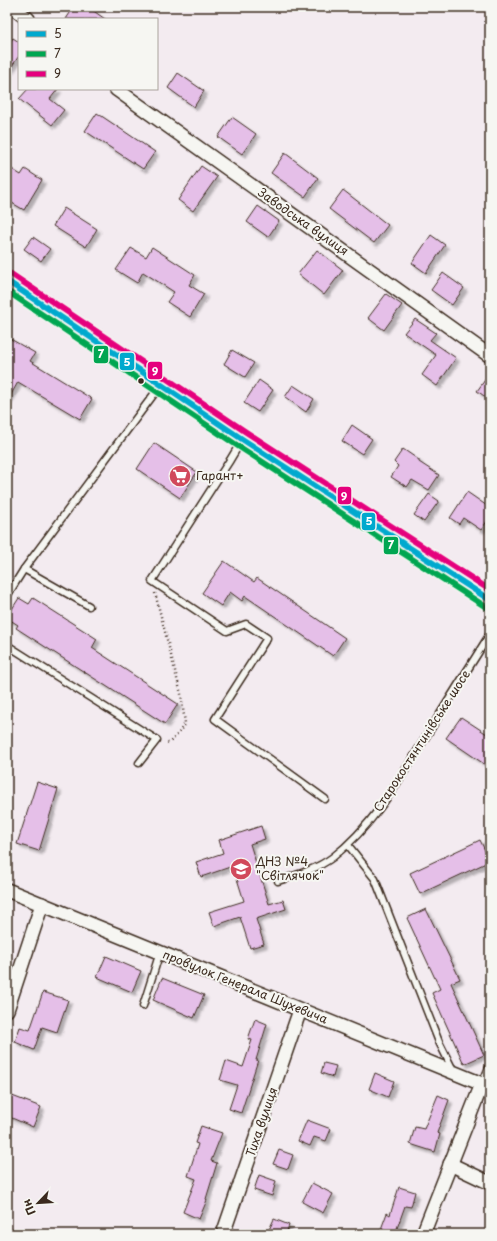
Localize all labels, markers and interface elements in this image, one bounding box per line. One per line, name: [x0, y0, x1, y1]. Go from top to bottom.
legend: [18, 18, 158, 90]
text: 5: [54, 24, 62, 42]
text: 7: [54, 44, 61, 62]
text: 9: [54, 64, 61, 82]
street label: Заводська вулиця: [255, 183, 353, 259]
line badge: 7: [93, 345, 109, 364]
text: 7: [98, 345, 105, 362]
line badge: 5: [119, 352, 135, 371]
text: 5: [123, 353, 131, 370]
line badge: 9: [147, 361, 163, 380]
text: 9: [152, 362, 159, 379]
unlabelled marker: [136, 376, 146, 386]
supermarket icon: Гарант+: [167, 463, 193, 489]
place label: Гарант+: [196, 466, 244, 484]
line badge: 9: [337, 486, 352, 505]
text: 9: [341, 487, 348, 504]
line badge: 5: [361, 512, 376, 531]
text: 5: [365, 512, 373, 529]
line badge: 7: [383, 536, 399, 555]
text: 7: [388, 536, 395, 553]
street label: Старокостянтинівське шосе: [368, 666, 474, 815]
place label: ДНЗ №4 "Світлячок": [255, 852, 324, 884]
school or university icon: ДНЗ №4 "Світлячок": [228, 856, 254, 882]
street label: провулок Генерала Шухевича: [160, 945, 331, 1028]
street label: Тиха вулиця: [241, 1085, 281, 1159]
north arrow: [18, 1183, 58, 1223]
text: Пн: [17, 1197, 40, 1218]

